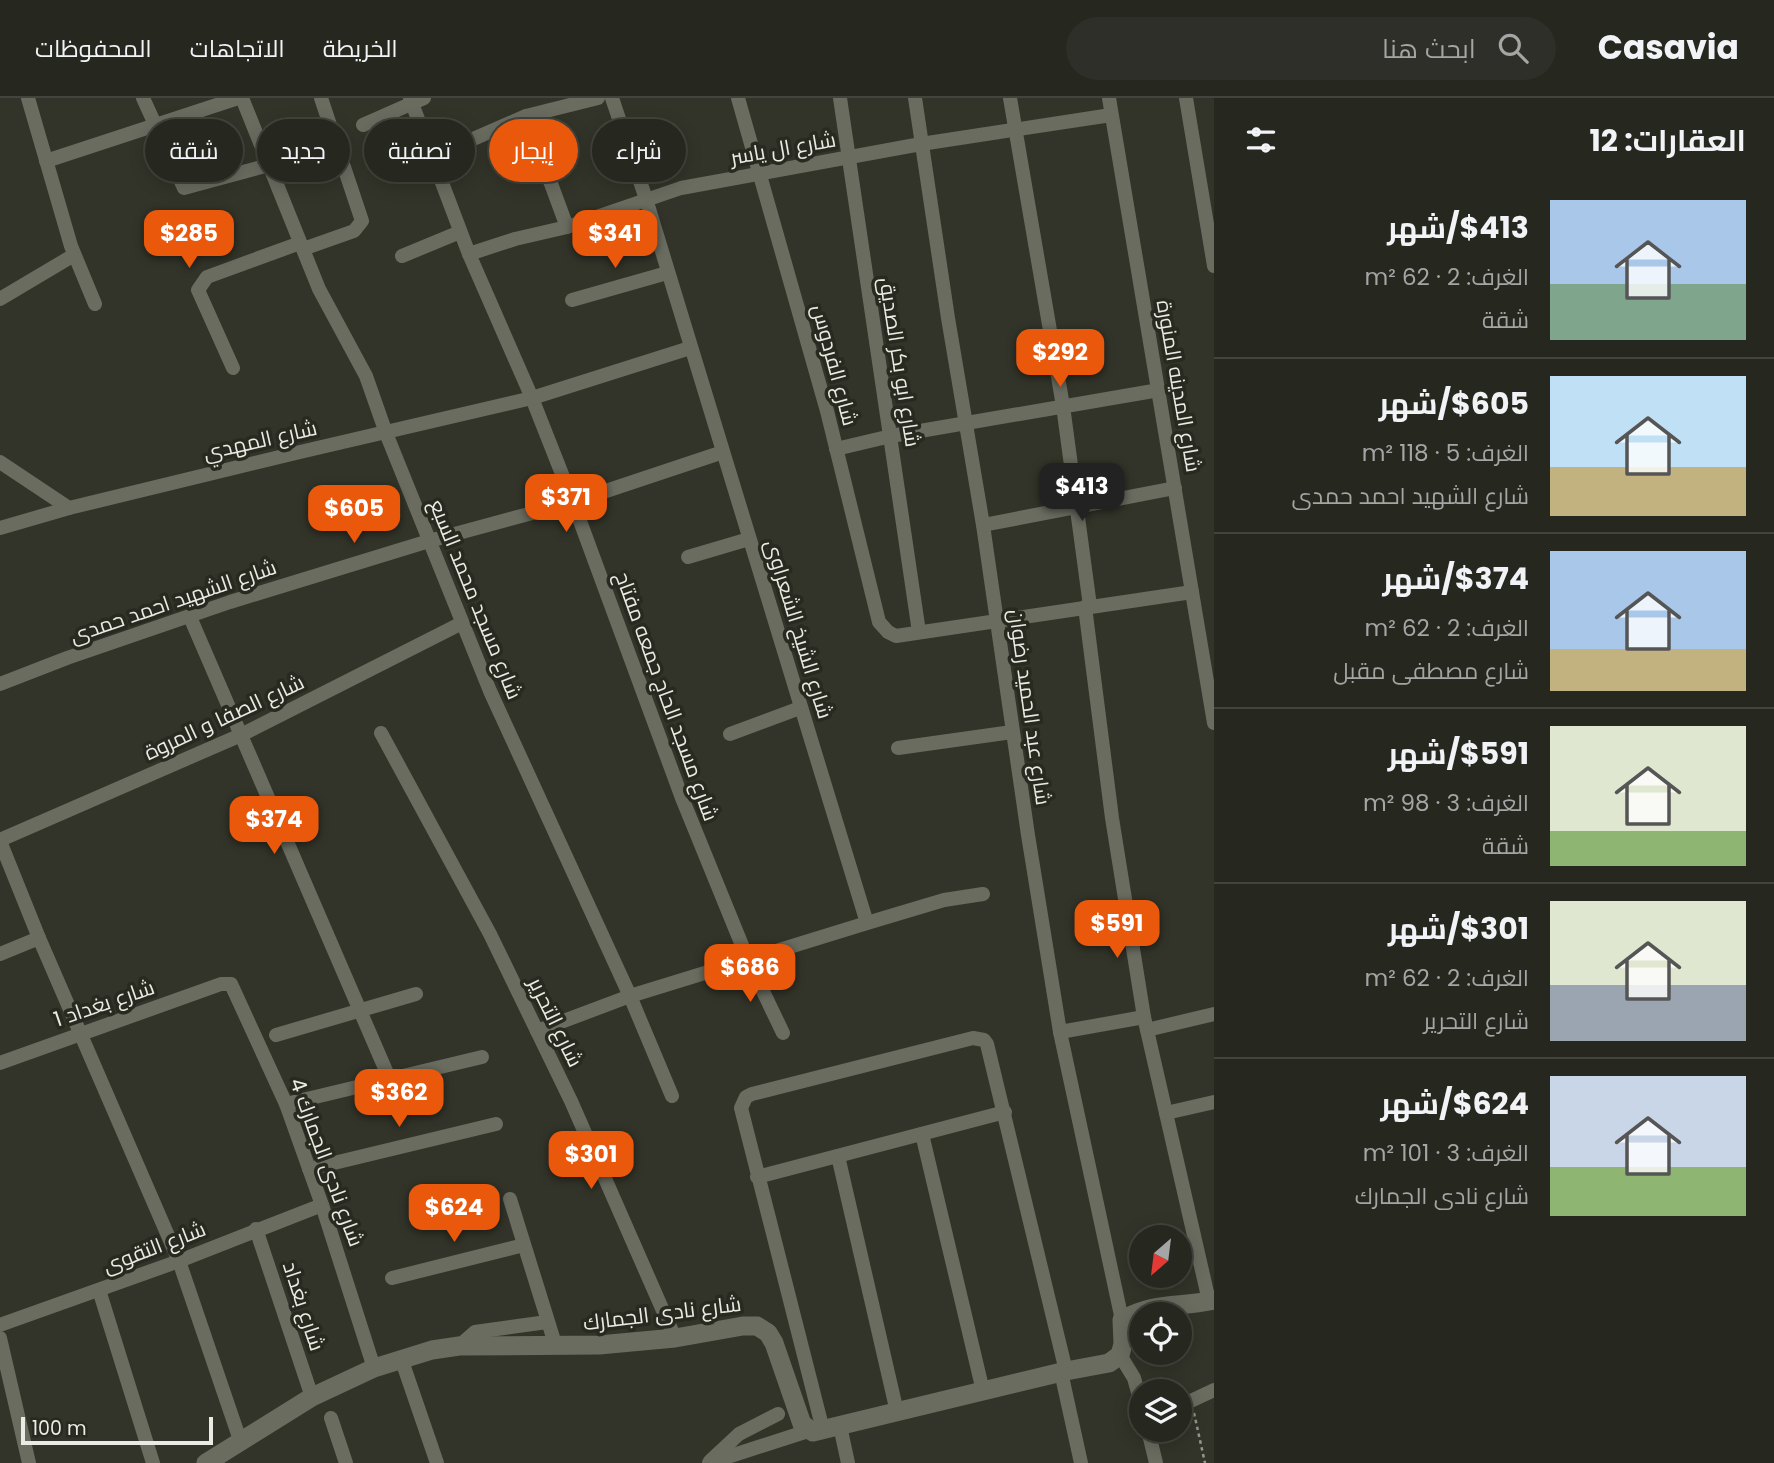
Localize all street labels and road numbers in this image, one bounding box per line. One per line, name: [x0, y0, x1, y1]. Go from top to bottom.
street label: شارع ال ياسر: [727, 124, 838, 172]
street label: شارع ابو بكر الصديق: [872, 275, 928, 449]
street label: شارع المدينه المنورة: [1150, 298, 1208, 474]
street label: شارع الفردوس: [805, 301, 865, 429]
street label: شارع المهدي: [200, 413, 320, 469]
street label: شارع مسجد محمد السبع: [423, 495, 529, 703]
street label: شارع الشيخ الشعراوى: [758, 536, 840, 722]
street label: شارع الشهيد احمد حمدى: [66, 552, 280, 650]
street label: شارع مسجد الحاج جمعه مفتاح: [608, 567, 726, 825]
street label: شارع عبد الحميد رضوان: [1002, 607, 1058, 807]
street label: شارع الصفا و المروة: [139, 667, 309, 767]
street label: شارع التحرير: [521, 971, 590, 1072]
street label: شارع بغداد 1: [50, 972, 158, 1034]
street label: شارع نادى الجمارك 4: [283, 1073, 371, 1251]
street label: شارع التقوى: [98, 1214, 210, 1280]
street label: شارع بغداد: [276, 1258, 332, 1354]
street label: شارع نادى الجمارك: [581, 1289, 743, 1337]

